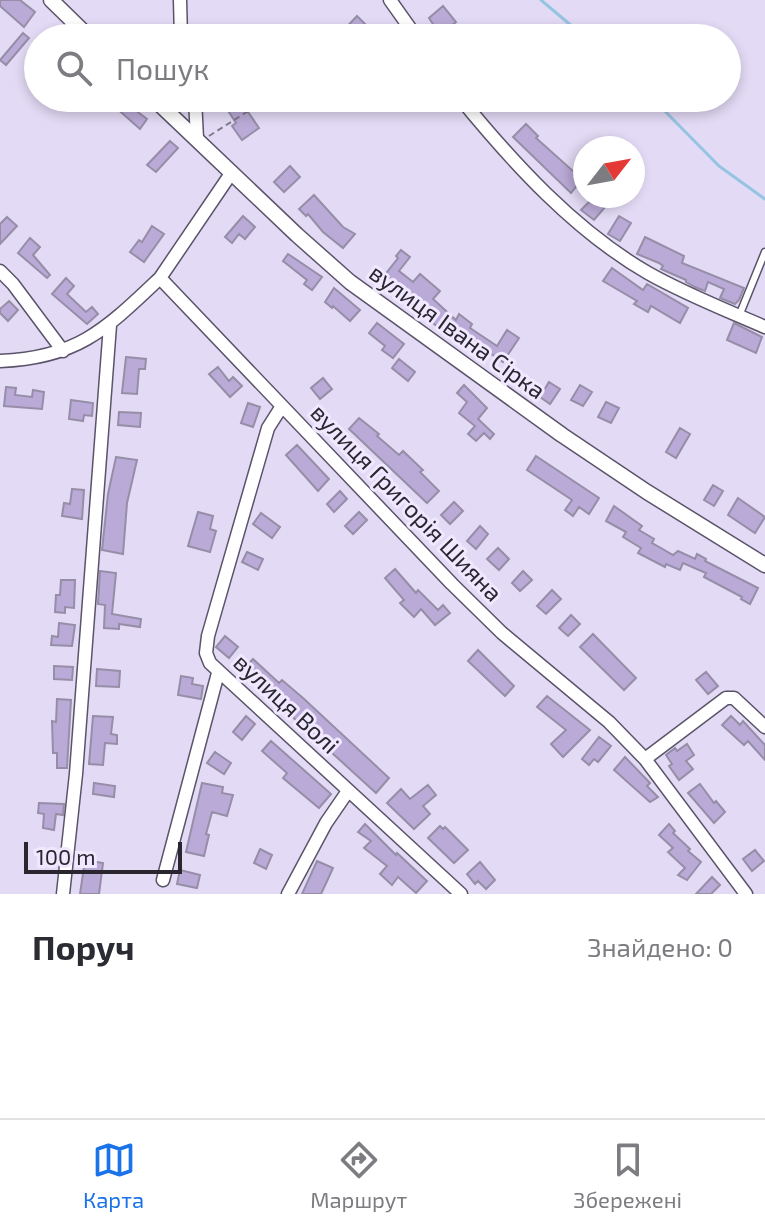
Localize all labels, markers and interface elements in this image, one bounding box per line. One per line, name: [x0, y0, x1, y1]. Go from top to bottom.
search box: [24, 24, 741, 112]
icon: search: [52, 46, 96, 90]
text: Пошук: [116, 50, 209, 86]
north arrow: [573, 136, 645, 208]
street label: вулиця Івана Сірка: [364, 257, 552, 405]
street label: вулиця Григорія Шияна: [305, 397, 509, 607]
street label: вулиця Волі: [228, 647, 346, 760]
scale bar: [24, 838, 182, 874]
text: 100 m: [36, 843, 95, 869]
text: Поруч: [32, 926, 135, 967]
text: Знайдено: 0: [587, 931, 733, 962]
tab: Карта: [83, 1138, 144, 1212]
tab: Маршрут: [310, 1138, 407, 1212]
tab: Збережені: [573, 1138, 682, 1212]

